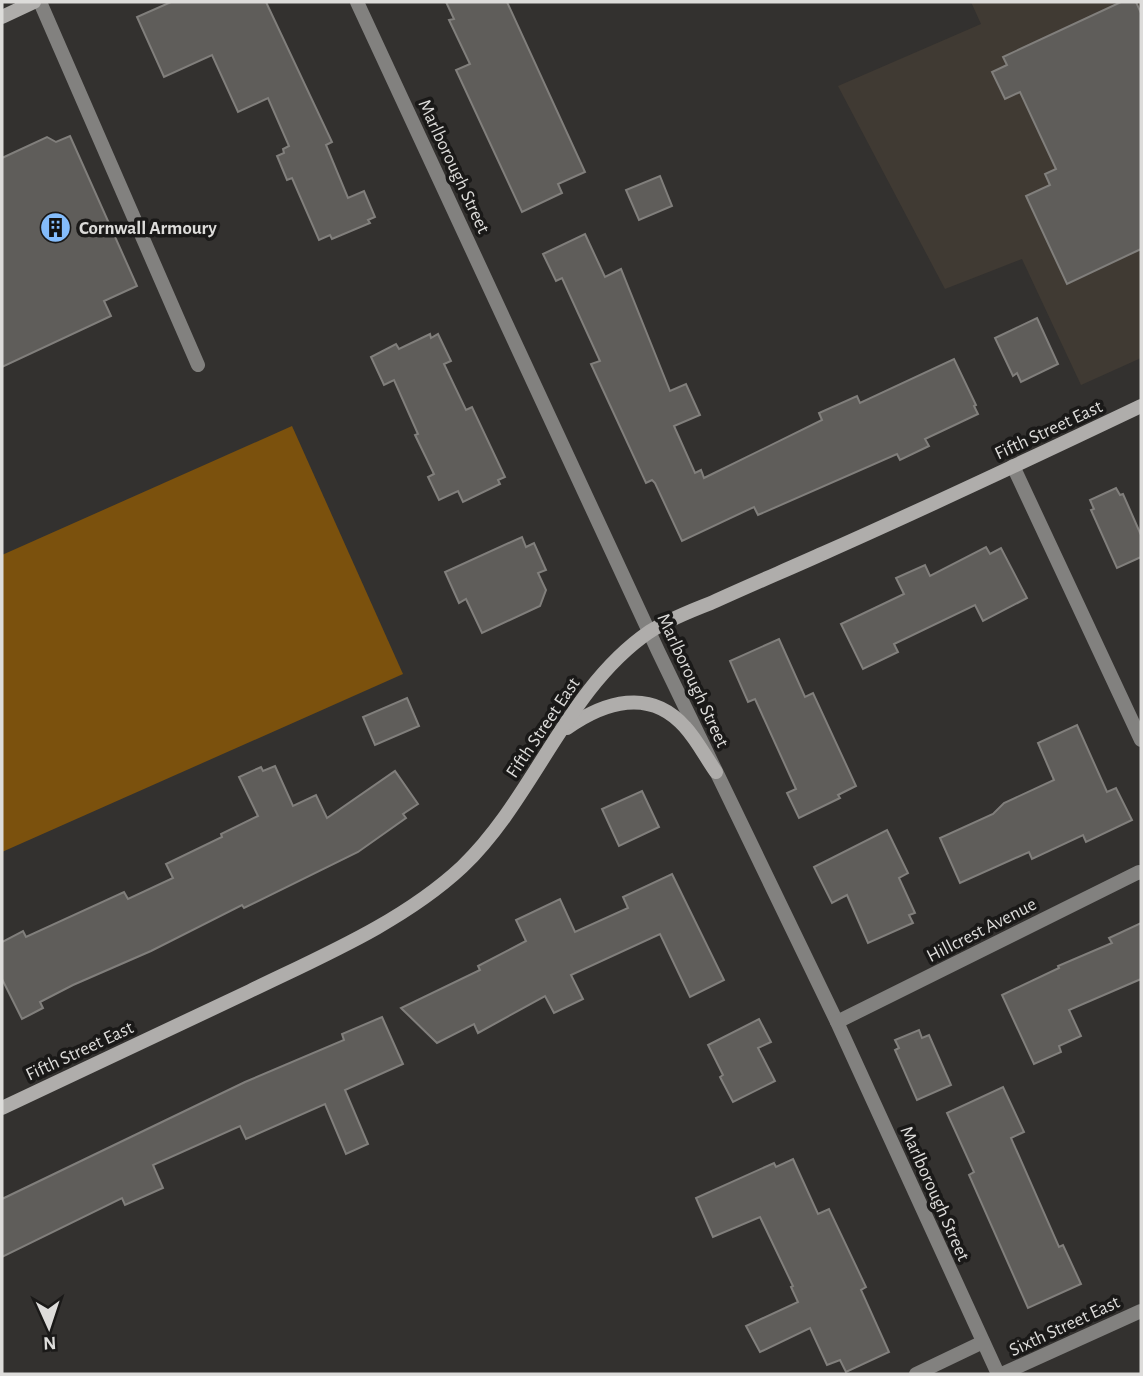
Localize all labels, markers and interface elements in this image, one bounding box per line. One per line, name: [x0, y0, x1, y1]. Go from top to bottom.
street label: Marlborough Street: [414, 97, 493, 236]
building icon: Cornwall Armoury: [39, 210, 73, 244]
place label: Cornwall Armoury: [79, 219, 217, 238]
street label: Fifth Street East: [992, 397, 1105, 464]
street label: Marlborough Street: [653, 611, 732, 750]
street label: Fifth Street East: [503, 674, 584, 781]
street label: Hillcrest Avenue: [924, 894, 1040, 966]
street label: Fifth Street East: [23, 1018, 136, 1085]
street label: Marlborough Street: [896, 1123, 973, 1264]
north arrow: [14, 1292, 84, 1362]
street label: Sixth Street East: [1007, 1293, 1123, 1360]
text: N: [43, 1333, 57, 1352]

